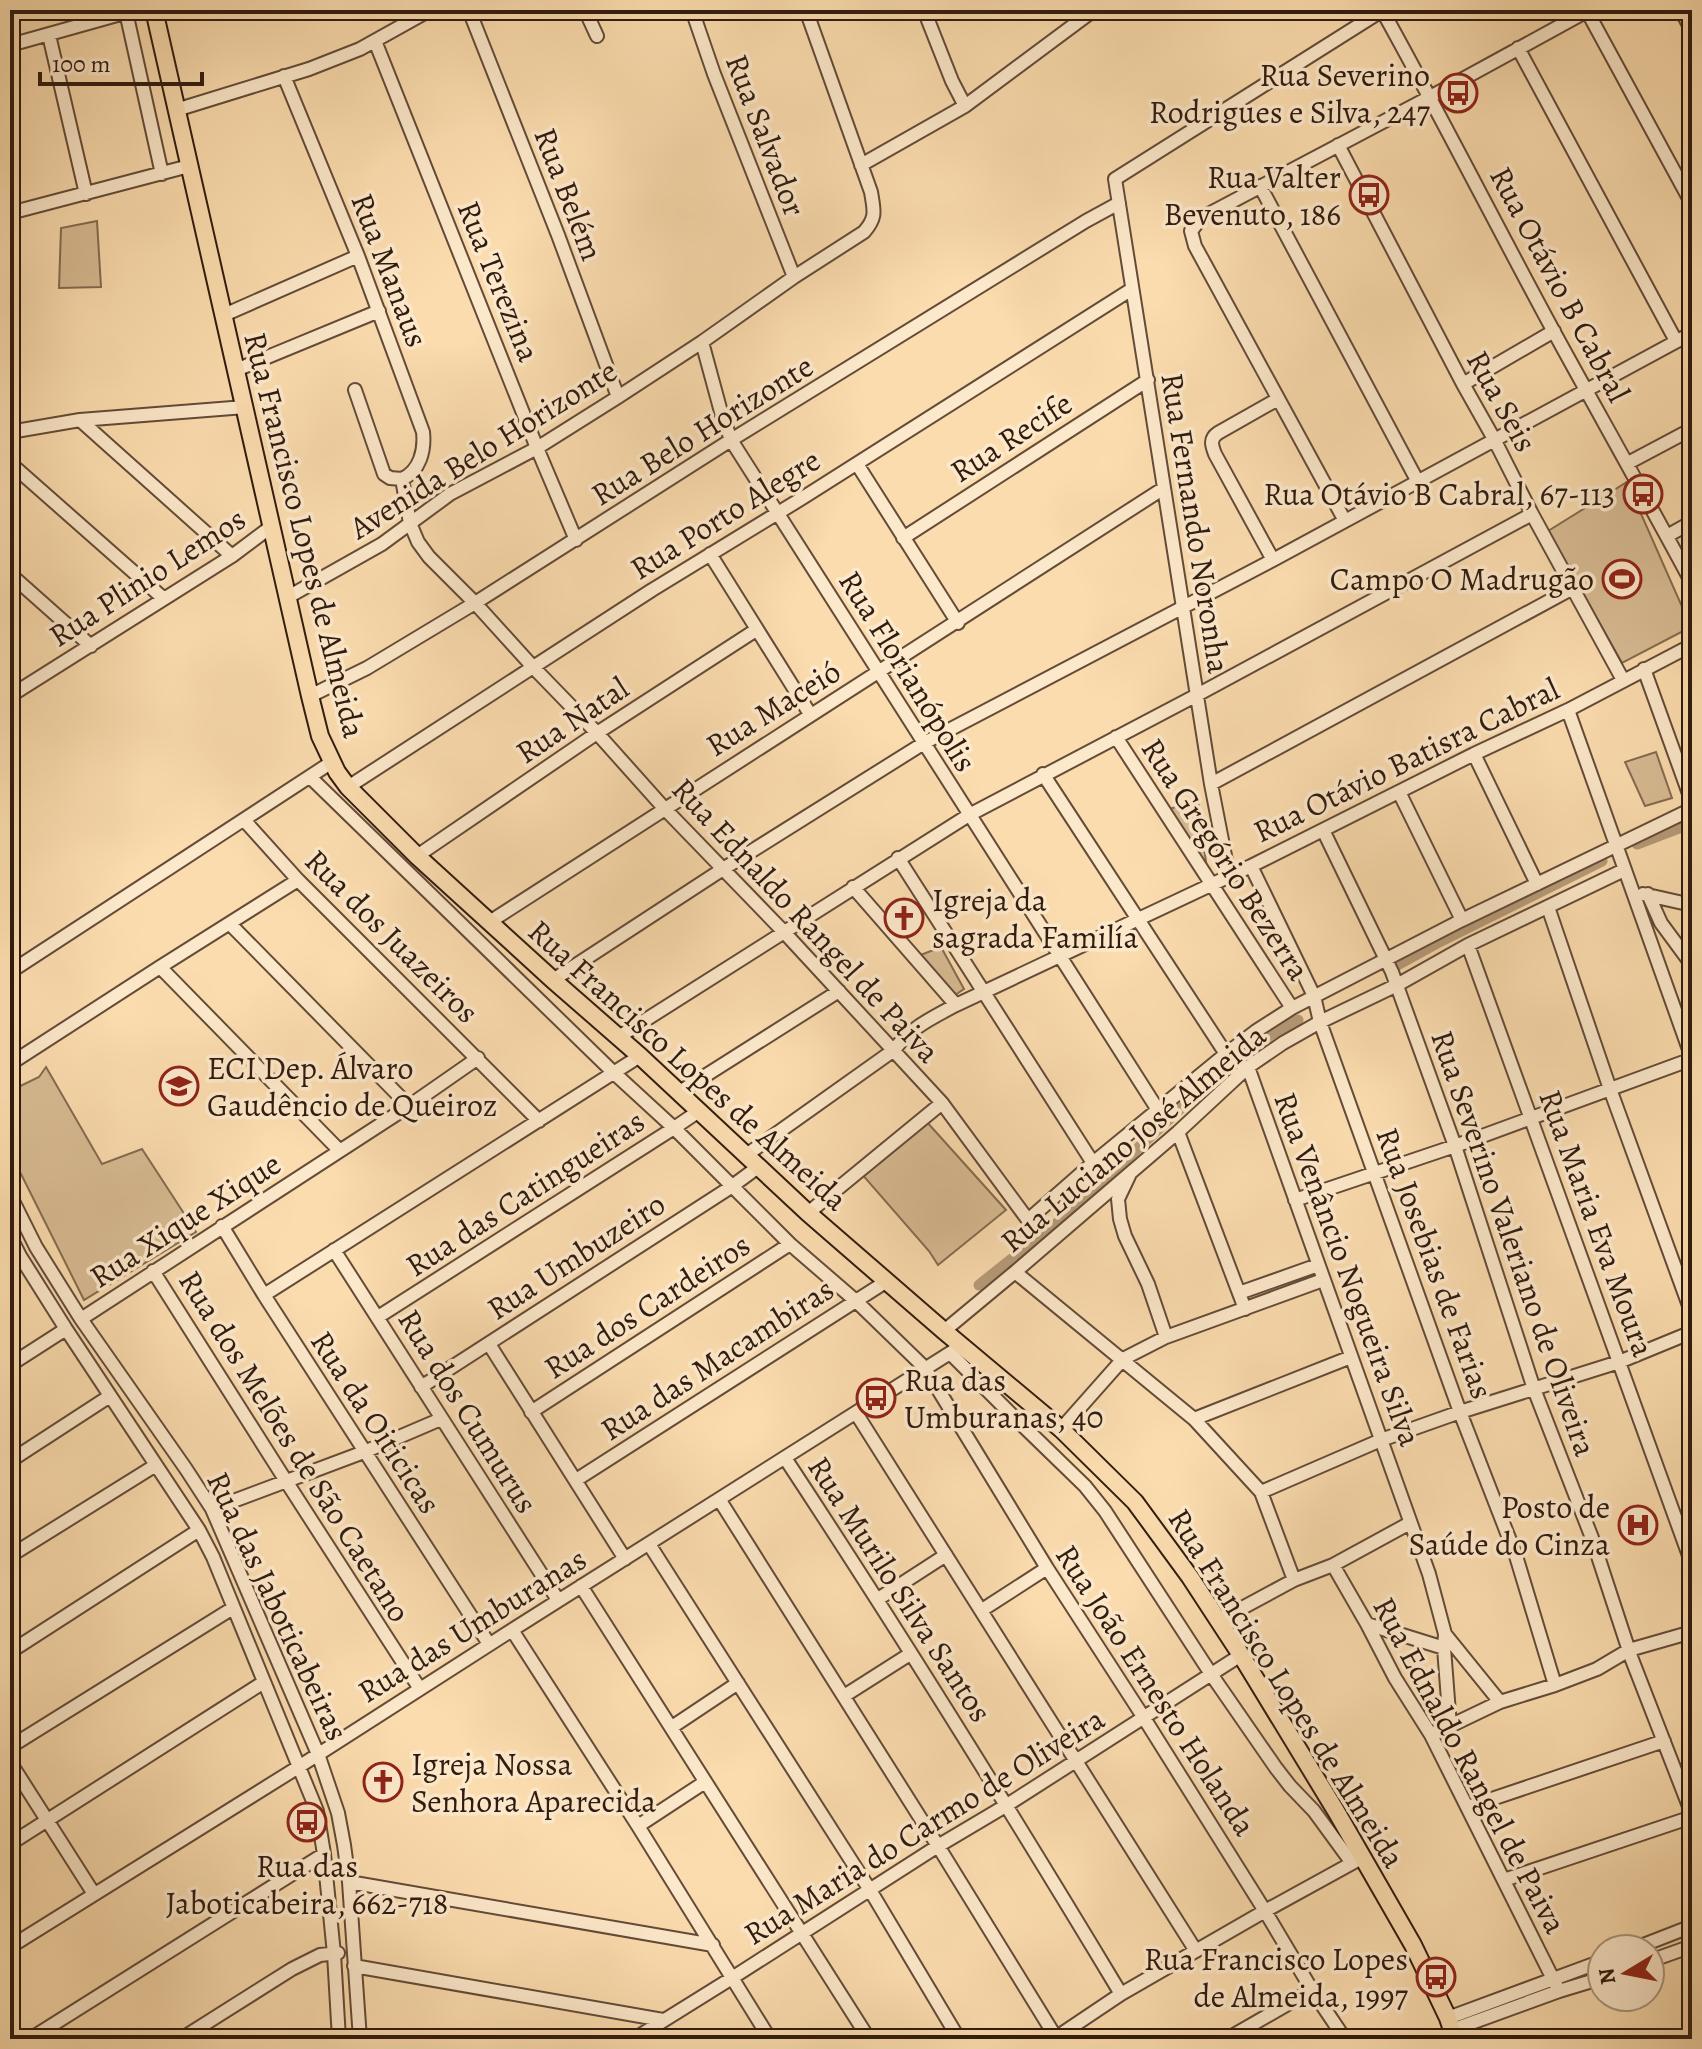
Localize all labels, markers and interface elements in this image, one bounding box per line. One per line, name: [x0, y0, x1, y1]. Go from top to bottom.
scale bar: [40, 36, 202, 86]
text: 100 m: [52, 48, 111, 80]
street label: Rua Salvador: [715, 48, 817, 222]
place label: Rua Severino Rodrigues e Silva, 247: [1149, 53, 1431, 134]
bus stop icon: Rua Severino Rodrigues e Silva, 247: [1437, 72, 1479, 114]
street label: Rua Belém: [524, 121, 614, 267]
place label: Rua Valter Bevenuto, 186: [1163, 155, 1341, 236]
street label: Rua Otávio B Cabral: [1479, 158, 1641, 410]
bus stop icon: Rua Valter Bevenuto, 186: [1348, 174, 1390, 216]
street label: Rua Manaus: [341, 187, 439, 353]
street label: Rua Terezina: [447, 194, 551, 368]
street label: Rua Francisco Lopes de Almeida: [233, 328, 377, 742]
street label: Rua Seis: [1456, 342, 1548, 460]
street label: Rua Belo Horizonte: [583, 344, 821, 516]
street label: Avenida Belo Horizonte: [340, 349, 625, 550]
street label: Rua Fernando Noronha: [1151, 370, 1242, 677]
street label: Rua Recife: [942, 381, 1080, 493]
street label: Rua Porto Alegre: [622, 438, 828, 590]
place label: Rua Otávio B Cabral, 67-113: [1263, 472, 1615, 516]
bus stop icon: Rua Otávio B Cabral, 67-113: [1622, 473, 1664, 515]
street label: Rua Plinio Lemos: [40, 497, 254, 657]
place label: Campo O Madrugão: [1330, 557, 1594, 601]
sports icon: Campo O Madrugão: [1601, 558, 1643, 600]
street label: Rua Florianópolis: [829, 562, 987, 780]
street label: Rua Maceió: [697, 649, 849, 767]
street label: Rua Natal: [507, 666, 637, 774]
street label: Rua Otávio Batisra Cabral: [1246, 667, 1566, 853]
street label: Rua Gregório Bezerra: [1131, 729, 1321, 989]
street label: Rua Ednaldo Rangel de Paiva: [662, 768, 950, 1072]
street label: Rua dos Juazeiros: [295, 839, 489, 1033]
place label: Igreja da sagrada Familía: [932, 878, 1138, 959]
church icon: Igreja da sagrada Familía: [883, 897, 925, 939]
street label: Rua Francisco Lopes de Almeida: [519, 909, 858, 1221]
street label: Rua Luciano José Almeida: [991, 1014, 1275, 1262]
street label: Rua Severino Valeriano de Oliveira: [1420, 1024, 1608, 1462]
place label: ECI Dep. Álvaro Gaudêncio de Queiroz: [207, 1046, 498, 1127]
school or university icon: ECI Dep. Álvaro Gaudêncio de Queiroz: [158, 1065, 200, 1107]
street label: Rua Maria Eva Moura: [1528, 1084, 1666, 1363]
street label: Rua Venâncio Nogueira Silva: [1263, 1086, 1433, 1452]
street label: Rua das Catingueiras: [397, 1099, 653, 1287]
street label: Rua Josebias de Farias: [1365, 1121, 1505, 1405]
street label: Rua Xique Xique: [81, 1142, 289, 1298]
street label: Rua Umbuzeiro: [478, 1182, 674, 1330]
street label: Rua dos Cardeiros: [535, 1223, 759, 1389]
street label: Rua dos Melões de São Caetano: [168, 1262, 422, 1630]
street label: Rua das Macambiras: [592, 1267, 842, 1451]
street label: Rua dos Cumurus: [388, 1300, 548, 1522]
street label: Rua da Oiticicas: [300, 1322, 452, 1522]
place label: Rua das Umburanas, 40: [904, 1358, 1104, 1439]
bus stop icon: Rua das Umburanas, 40: [855, 1377, 897, 1419]
street label: Rua Murilo Silva Santos: [797, 1447, 1003, 1731]
street label: Rua das Jaboticabeiras: [196, 1464, 360, 1748]
place label: Posto de Saúde do Cinza: [1409, 1485, 1610, 1566]
street label: Rua Francisco Lopes de Almeida: [1158, 1500, 1416, 1876]
hospital icon: Posto de Saúde do Cinza: [1617, 1504, 1659, 1546]
street label: Rua João Ernesto Holanda: [1045, 1536, 1267, 1844]
street label: Rua das Umburanas: [349, 1537, 595, 1713]
street label: Rua Ednaldo Rangel de Paiva: [1362, 1589, 1578, 1941]
street label: Rua Maria do Carmo de Oliveira: [735, 1697, 1113, 1955]
place label: Igreja Nossa Senhora Aparecida: [411, 1742, 656, 1823]
church icon: Igreja Nossa Senhora Aparecida: [362, 1761, 404, 1803]
bus stop icon: Rua das Jaboticabeira, 662-718: [286, 1801, 328, 1843]
place label: Rua das Jaboticabeira, 662-718: [166, 1844, 448, 1925]
north arrow: [1586, 1933, 1666, 2013]
place label: Rua Francisco Lopes de Almeida, 1997: [1144, 1937, 1409, 2018]
bus stop icon: Rua Francisco Lopes de Almeida, 1997: [1415, 1956, 1457, 1998]
text: N: [1591, 1966, 1623, 1987]

